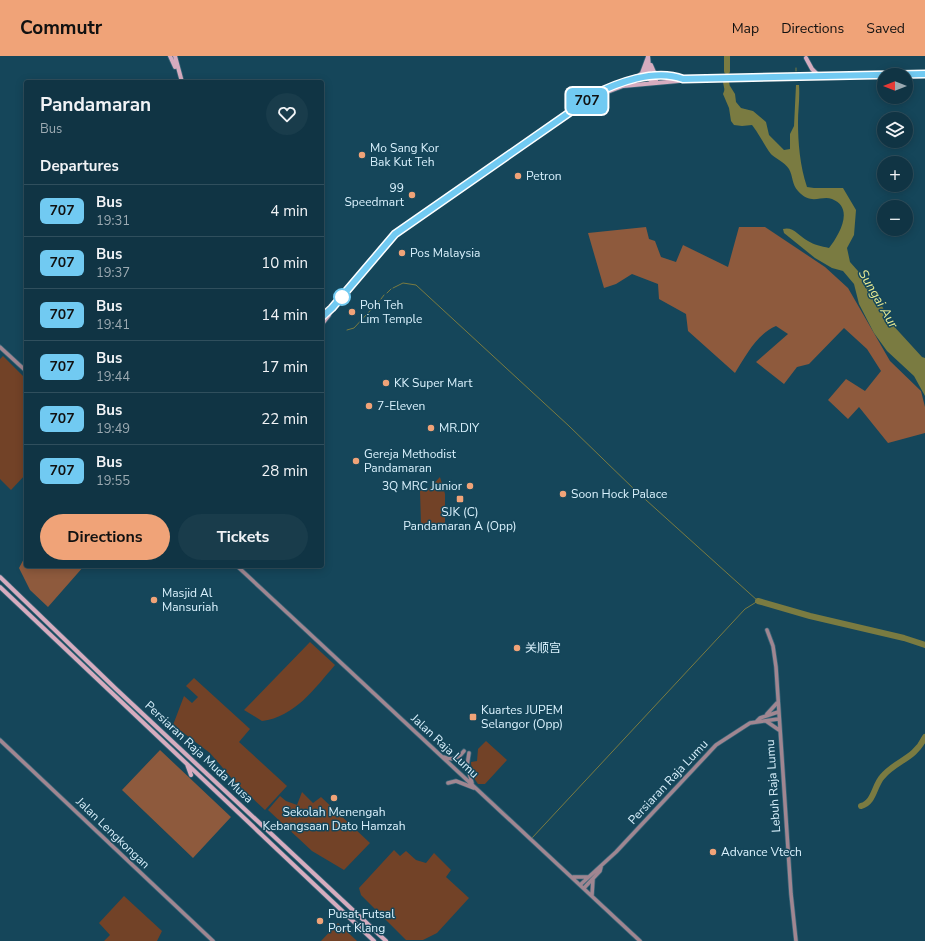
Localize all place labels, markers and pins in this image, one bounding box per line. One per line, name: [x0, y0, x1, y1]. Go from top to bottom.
place label: Mo Sang Kor Bak Kut Teh: [370, 140, 440, 170]
marker: Mo Sang Kor Bak Kut Teh: [357, 150, 367, 160]
place label: Petron: [526, 168, 562, 184]
marker: Petron: [513, 171, 523, 181]
place label: 99 Speedmart: [344, 180, 405, 210]
marker: 99 Speedmart: [407, 190, 417, 200]
place label: Pos Malaysia: [410, 245, 480, 261]
marker: Pos Malaysia: [397, 248, 407, 258]
unlabelled marker: [333, 288, 351, 306]
place label: Poh Teh Lim Temple: [360, 297, 423, 327]
marker: Poh Teh Lim Temple: [347, 307, 357, 317]
place label: KK Super Mart: [394, 375, 473, 391]
marker: KK Super Mart: [381, 378, 391, 388]
place label: 7-Eleven: [377, 398, 425, 414]
marker: 7-Eleven: [364, 401, 374, 411]
place label: MR.DIY: [439, 420, 480, 436]
marker: MR.DIY: [426, 423, 436, 433]
place label: Gereja Methodist Pandamaran: [364, 446, 457, 476]
marker: Gereja Methodist Pandamaran: [351, 456, 361, 466]
place label: 3Q MRC Junior: [382, 478, 463, 494]
marker: 3Q MRC Junior: [465, 481, 475, 491]
place label: Soon Hock Palace: [571, 486, 667, 502]
marker: Soon Hock Palace: [558, 489, 568, 499]
marker: SJK (C) Pandamaran A (Opp): [455, 494, 465, 504]
place label: SJK (C) Pandamaran A (Opp): [403, 504, 517, 534]
place label: Masjid Al Mansuriah: [162, 585, 218, 615]
marker: Masjid Al Mansuriah: [149, 595, 159, 605]
place label: 关顺宫: [525, 640, 561, 656]
marker: 关顺宫: [512, 643, 522, 653]
place label: Kuartes JUPEM Selangor (Opp): [481, 702, 563, 732]
marker: Kuartes JUPEM Selangor (Opp): [468, 712, 478, 722]
marker: Sekolah Menengah Kebangsaan Dato Hamzah: [329, 793, 339, 803]
place label: Sekolah Menengah Kebangsaan Dato Hamzah: [263, 804, 405, 834]
place label: Advance Vtech: [721, 844, 802, 860]
marker: Advance Vtech: [708, 847, 718, 857]
place label: Pusat Futsal Port Klang: [328, 906, 395, 936]
marker: Pusat Futsal Port Klang: [315, 916, 325, 926]

